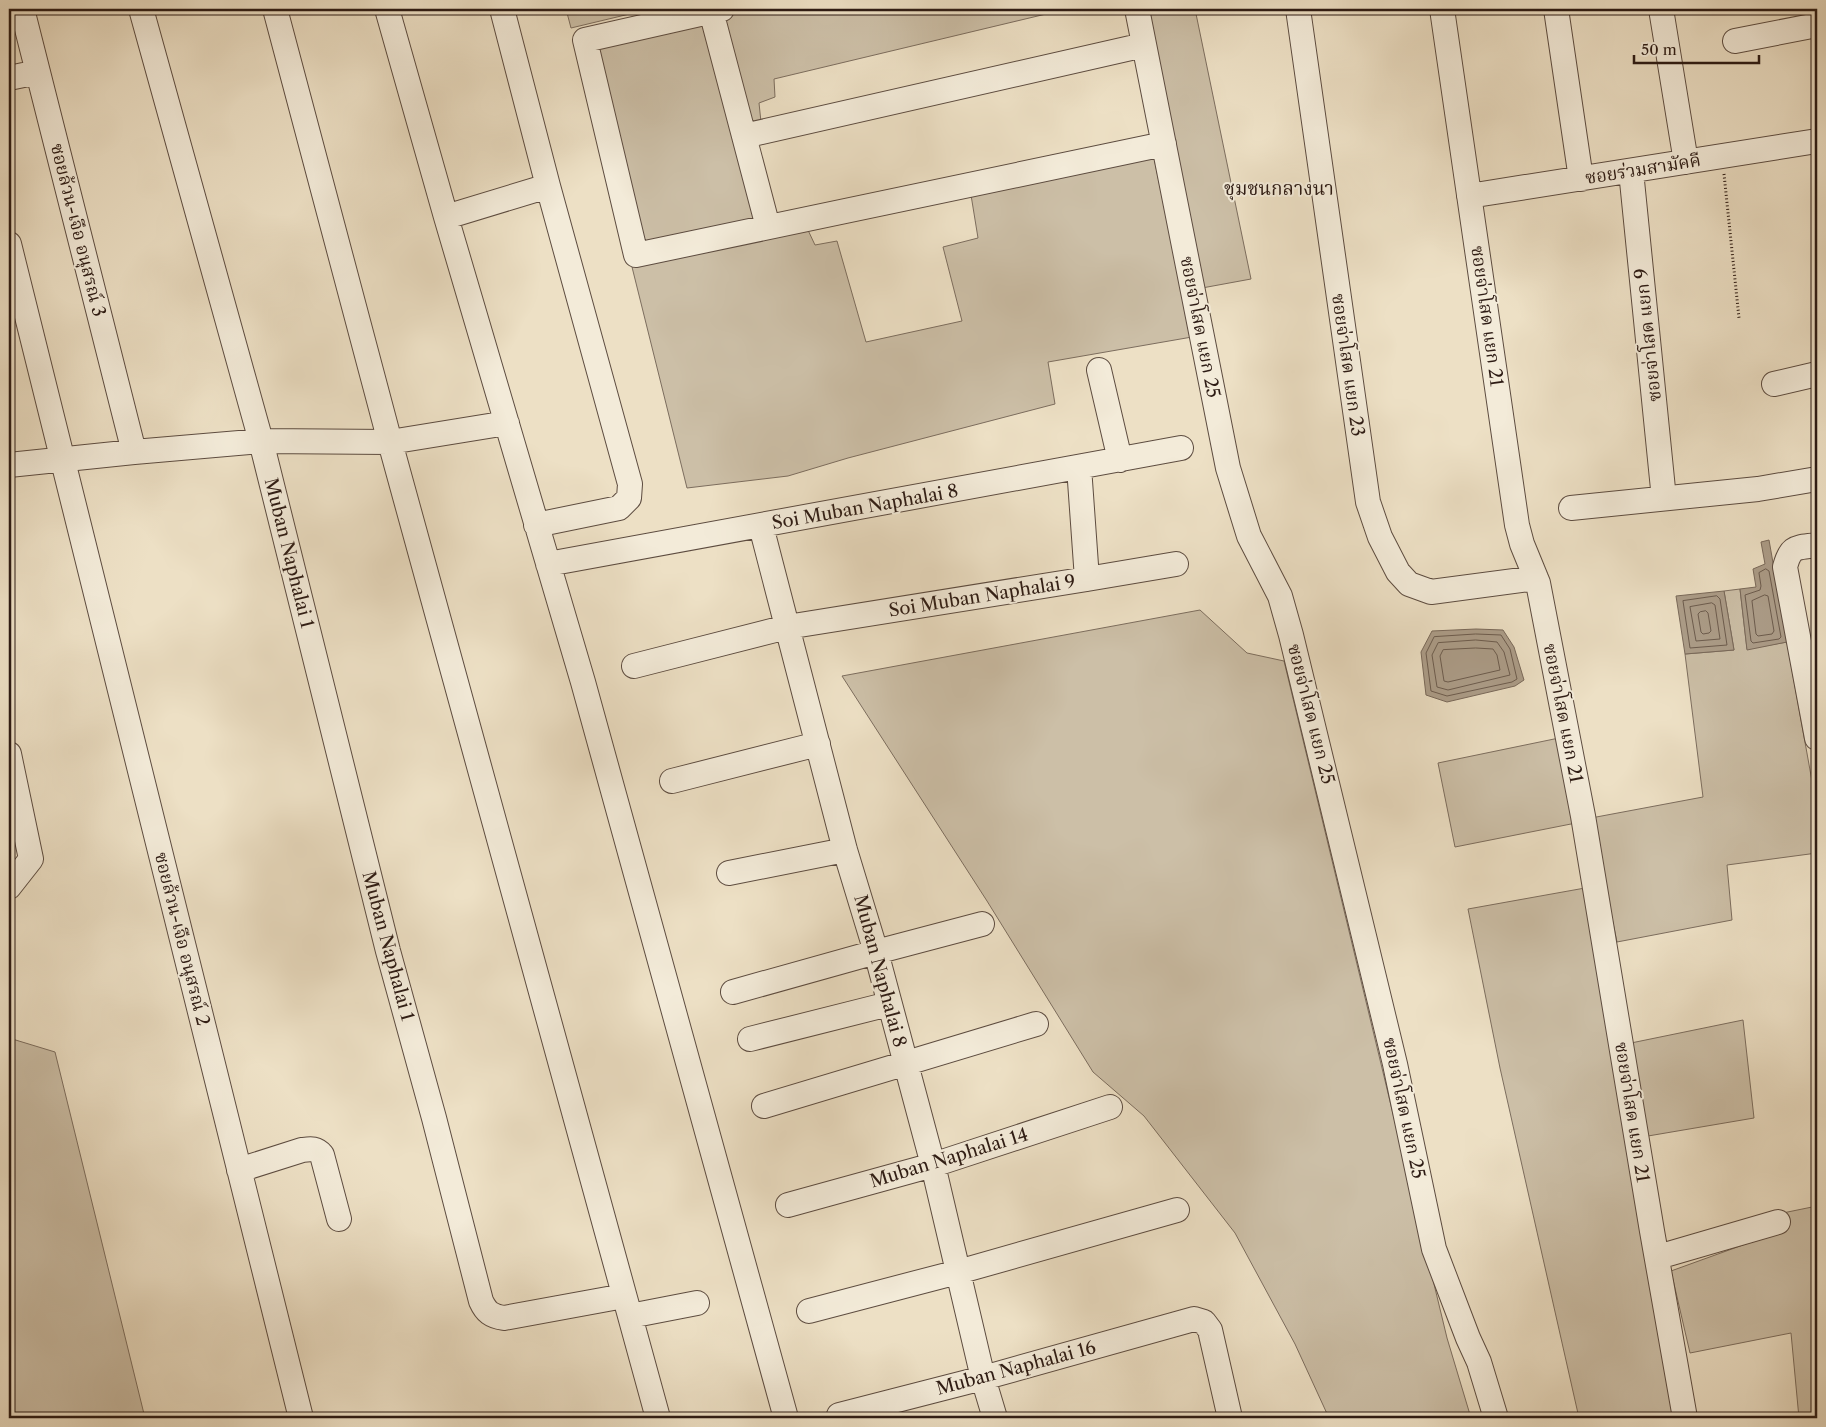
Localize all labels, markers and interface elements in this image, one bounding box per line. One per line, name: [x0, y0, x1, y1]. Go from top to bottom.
scale bar: [1634, 32, 1758, 64]
text: 50 m: [1641, 40, 1677, 59]
street label: ซอยล้วน-เจือ อนุสรณ์ 3: [45, 141, 110, 319]
street label: ซอยร่วมสามัคคี: [1584, 149, 1702, 189]
district label: ชุมชนกลางนา: [1224, 177, 1334, 201]
street label: ซอยจ่าโสด แยก 21: [1466, 244, 1510, 388]
street label: ซอยจ่าโสด แยก 25: [1175, 254, 1226, 400]
street label: ซอยจ่าโสด แยก 9: [1628, 267, 1666, 403]
street label: ซอยจ่าโสด แยก 23: [1327, 292, 1371, 438]
street label: Muban Naphalai 1: [260, 476, 318, 631]
street label: Soi Muban Naphalai 8: [770, 480, 960, 534]
street label: Soi Muban Naphalai 9: [887, 570, 1077, 622]
street label: ซอยจ่าโสด แยก 25: [1283, 641, 1341, 786]
street label: ซอยจ่าโสด แยก 21: [1539, 641, 1589, 785]
street label: ซอยล้วน-เจือ อนุสรณ์ 2: [149, 850, 214, 1028]
street label: Muban Naphalai 1: [357, 869, 419, 1024]
street label: Muban Naphalai 8: [849, 892, 911, 1050]
street label: ซอยจ่าโสด แยก 25: [1378, 1035, 1432, 1181]
street label: ซอยจ่าโสด แยก 21: [1610, 1040, 1656, 1184]
street label: Muban Naphalai 14: [867, 1123, 1031, 1193]
street label: Muban Naphalai 16: [934, 1336, 1098, 1400]

